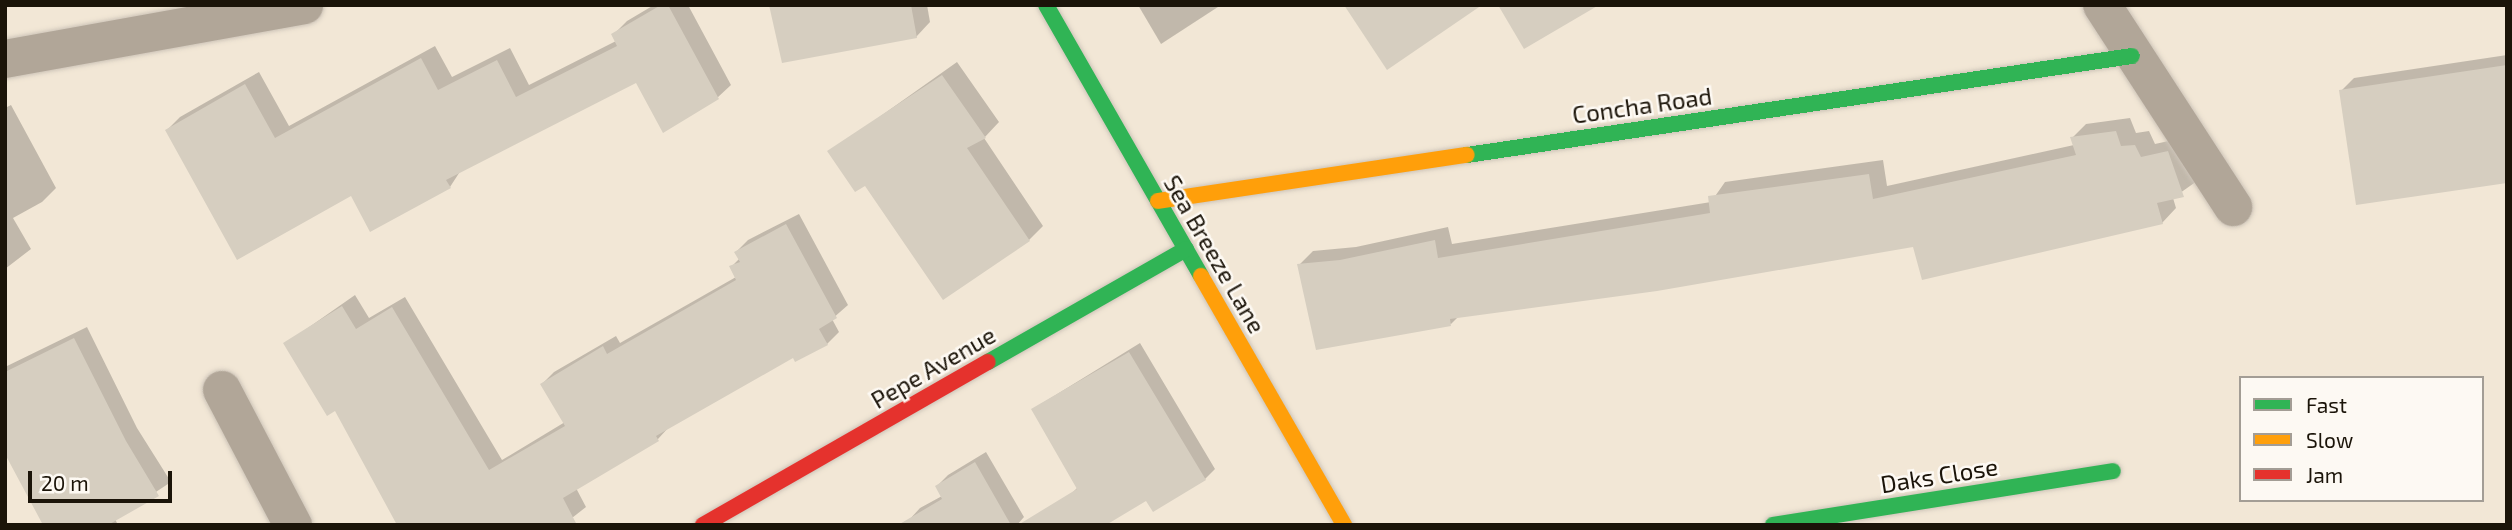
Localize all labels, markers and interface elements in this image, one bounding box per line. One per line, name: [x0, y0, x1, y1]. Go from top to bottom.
street label: Concha Road: [1570, 81, 1714, 129]
street label: Sea Breeze Lane: [1158, 170, 1272, 338]
street label: Pepe Avenue: [865, 320, 1001, 414]
legend: [2239, 376, 2484, 502]
text: Fast: [2306, 392, 2347, 417]
text: Slow: [2306, 427, 2353, 452]
street label: Daks Close: [1878, 452, 2000, 498]
scale bar: [32, 456, 175, 500]
text: Jam: [2306, 462, 2343, 487]
text: 20 m: [41, 470, 89, 495]

